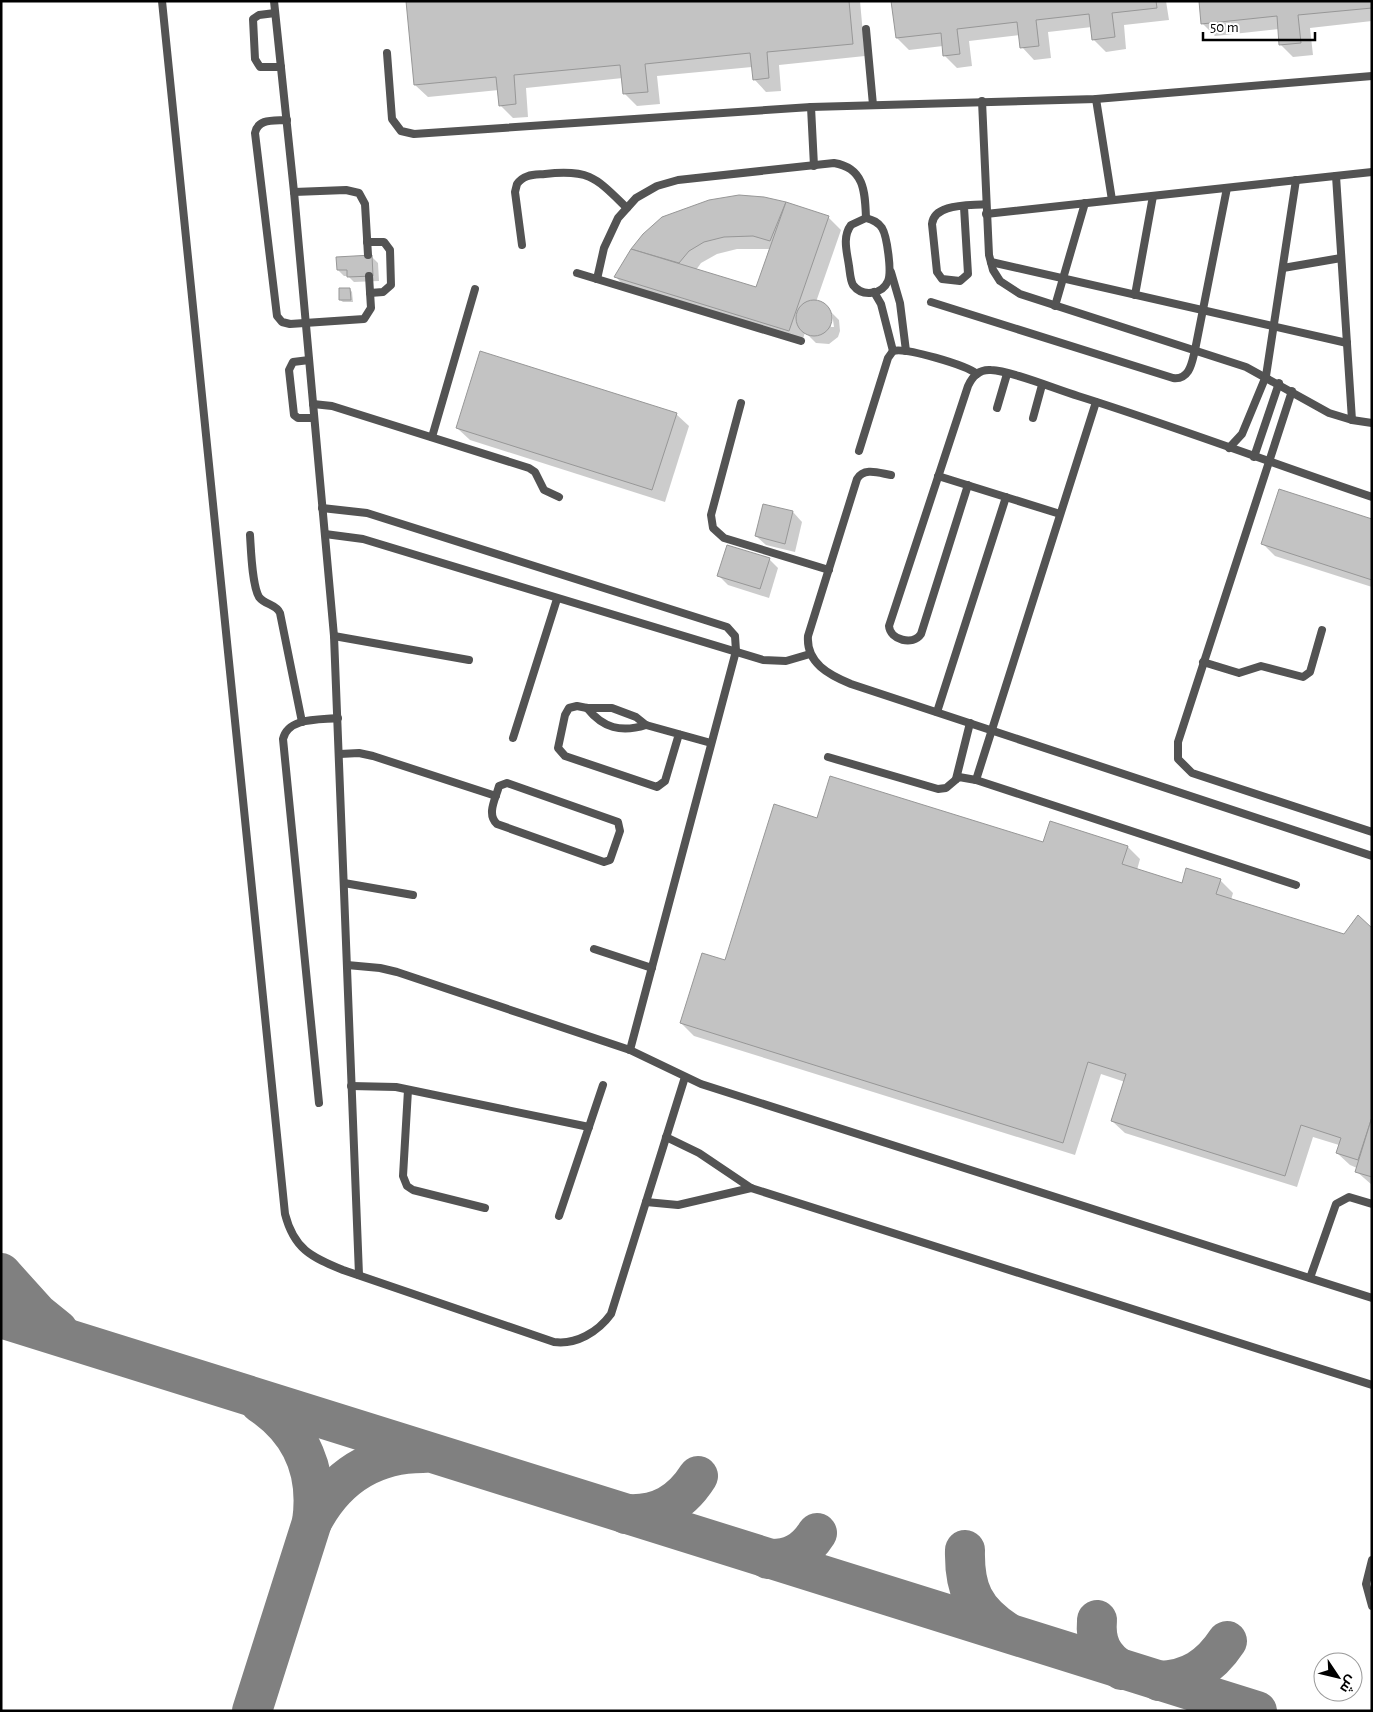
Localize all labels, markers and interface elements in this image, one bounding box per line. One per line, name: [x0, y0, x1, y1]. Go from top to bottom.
scale bar: [1203, 10, 1316, 42]
text: 50 m: [1210, 20, 1239, 35]
north arrow: [1313, 1652, 1363, 1702]
text: ش: [1336, 1672, 1360, 1696]

